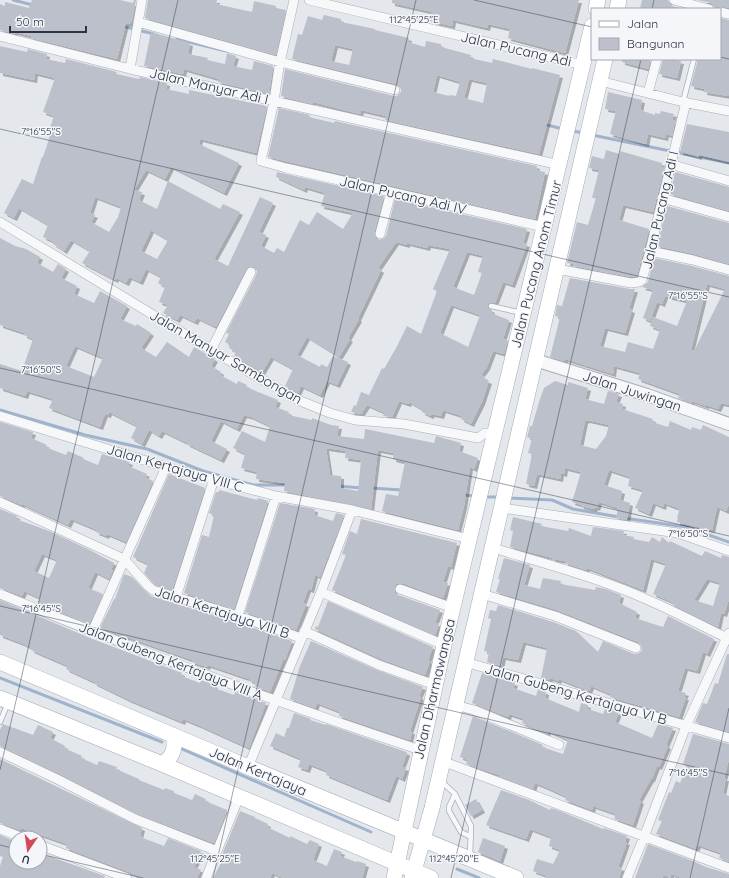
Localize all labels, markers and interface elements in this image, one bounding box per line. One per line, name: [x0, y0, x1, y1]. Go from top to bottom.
scale bar: [10, 8, 86, 34]
legend: [591, 8, 721, 60]
text: 112°45'25"E: [389, 13, 439, 26]
text: 50 m: [16, 14, 44, 29]
text: Jalan: [627, 16, 658, 31]
street label: Jalan Pucang Adi: [459, 27, 573, 71]
text: Bangunan: [627, 36, 684, 51]
street label: Jalan Manyar Adi I: [148, 64, 270, 108]
text: 7°16'55"S: [21, 125, 61, 138]
street label: Jalan Pucang Adi I: [638, 149, 682, 271]
street label: Jalan Pucang Adi IV: [338, 172, 468, 218]
street label: Jalan Pucang Anom Timur: [506, 178, 566, 350]
text: 7°16'55"S: [668, 289, 708, 302]
street label: Jalan Manyar Sambongan: [146, 306, 306, 408]
text: 7°16'50"S: [21, 363, 62, 376]
street label: Jalan Juwingan: [580, 367, 684, 415]
street label: Jalan Kertajaya VIII C: [105, 440, 245, 496]
text: 7°16'50"S: [668, 527, 709, 540]
street label: Jalan Kertajaya VIII B: [152, 582, 292, 642]
text: 7°16'45"S: [21, 602, 61, 615]
street label: Jalan Dharmawangsa: [409, 617, 459, 761]
street label: Jalan Gubeng Kertajaya VIII A: [76, 618, 266, 704]
street label: Jalan Gubeng Kertajaya VI B: [483, 659, 669, 729]
street label: Jalan Kertajaya: [206, 742, 310, 800]
text: 7°16'45"S: [668, 766, 708, 779]
north arrow: [8, 830, 48, 870]
text: U: [20, 852, 31, 867]
text: 112°45'25"E: [190, 852, 240, 865]
text: 112°45'20"E: [429, 852, 479, 865]

